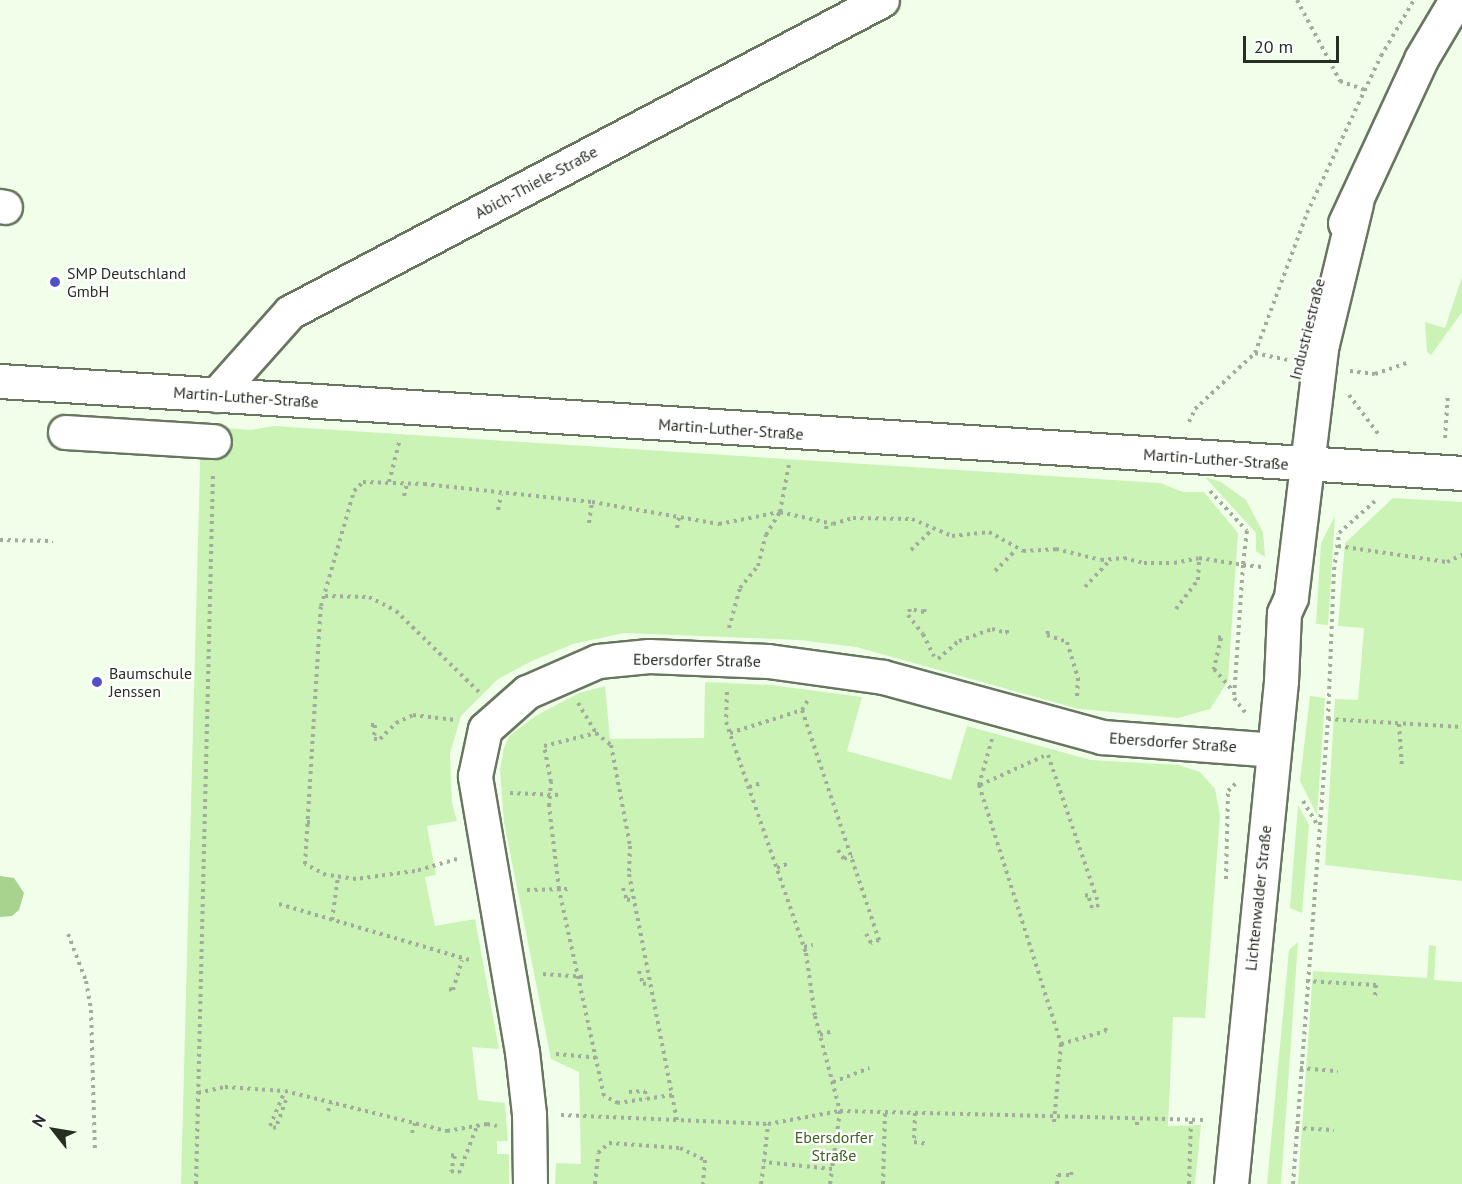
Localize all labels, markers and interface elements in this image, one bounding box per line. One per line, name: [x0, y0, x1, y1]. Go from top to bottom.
scale bar: [1246, 24, 1342, 62]
text: 20 m: [1254, 35, 1293, 58]
street label: Abich-Thiele-Straße: [471, 142, 601, 222]
place label: SMP Deutschland GmbH: [67, 263, 187, 301]
marker: SMP Deutschland GmbH: [48, 275, 62, 289]
street label: Industriestraße: [1285, 276, 1329, 382]
street label: Martin-Luther-Straße: [173, 382, 319, 412]
street label: Martin-Luther-Straße: [658, 414, 804, 444]
street label: Martin-Luther-Straße: [1143, 444, 1289, 474]
street label: Ebersdorfer Straße: [633, 649, 761, 671]
place label: Baumschule Jenssen: [109, 663, 192, 701]
marker: Baumschule Jenssen: [90, 675, 104, 689]
street label: Ebersdorfer Straße: [1109, 728, 1237, 756]
street label: Lichtenwalder Straße: [1241, 824, 1275, 972]
north arrow: [24, 1100, 84, 1160]
text: N: [27, 1111, 50, 1130]
park label: Ebersdorfer Straße: [795, 1127, 873, 1165]

